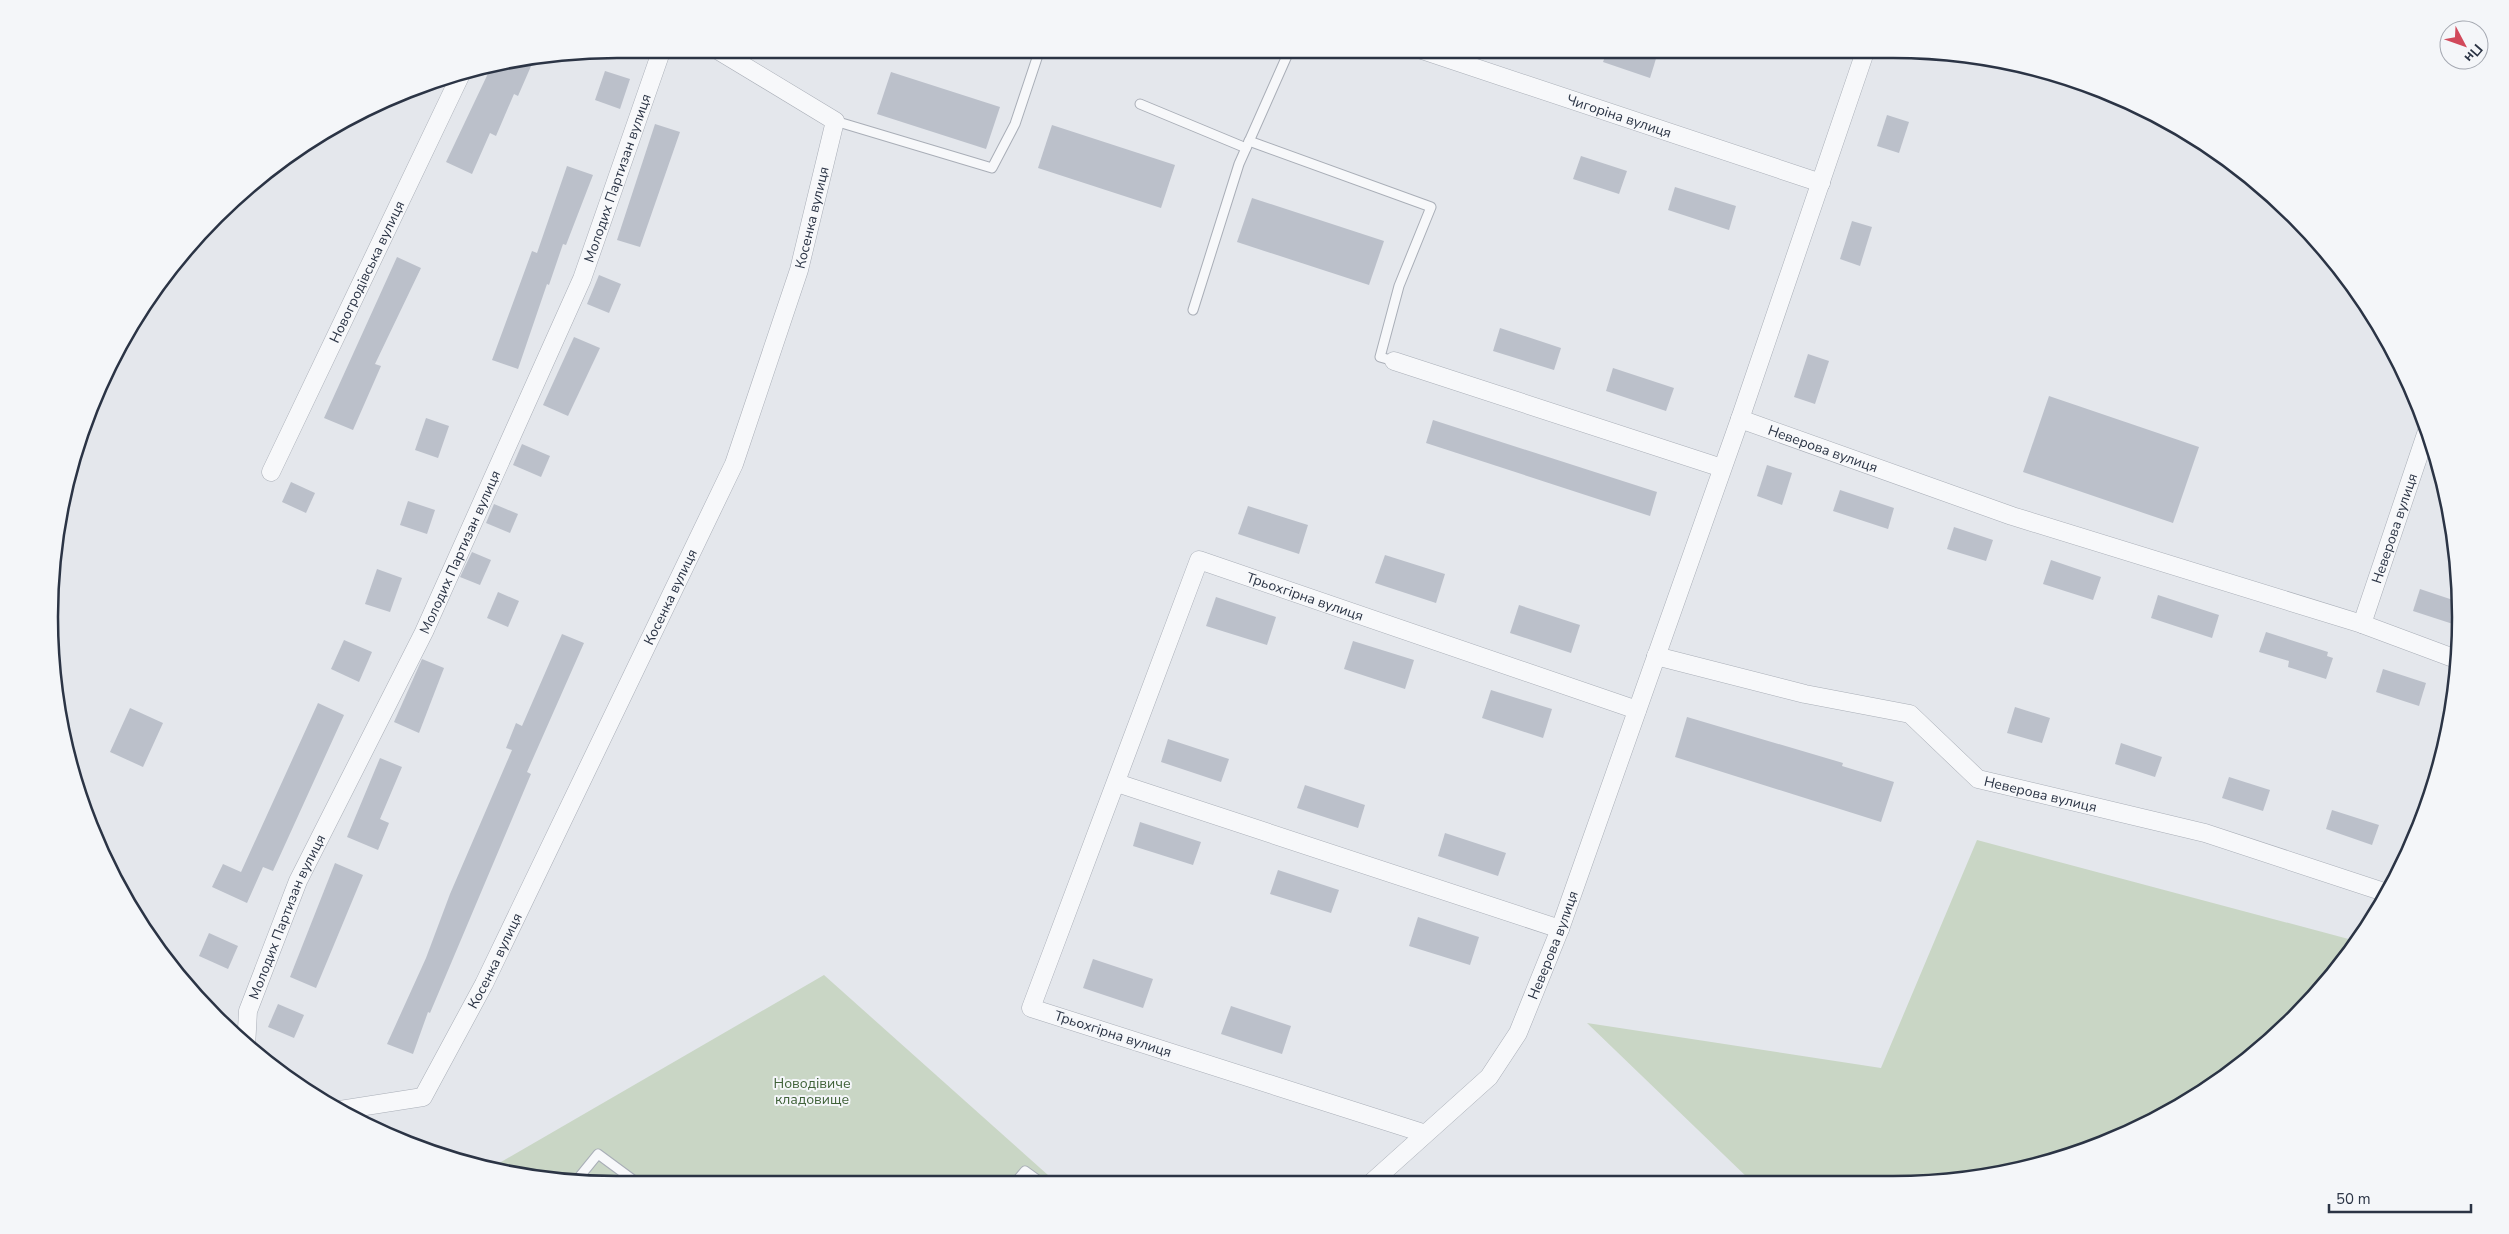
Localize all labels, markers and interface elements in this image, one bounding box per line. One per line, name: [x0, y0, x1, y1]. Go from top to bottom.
north arrow: [2439, 20, 2489, 70]
text: Пн: [2460, 40, 2487, 67]
street label: Чигоріна вулиця: [1564, 89, 1674, 142]
street label: Молодих Партизан вулиця: [579, 91, 655, 265]
street label: Косенка вулиця: [790, 164, 833, 271]
street label: Новогродівська вулиця: [325, 197, 409, 346]
street label: Неверова вулиця: [1765, 420, 1880, 477]
street label: Молодих Партизан вулиця: [415, 467, 505, 637]
street label: Неверова вулиця: [2367, 471, 2422, 586]
street label: Косенка вулиця: [639, 546, 701, 648]
street label: Трьохгірна вулиця: [1244, 567, 1366, 625]
street label: Неверова вулиця: [1982, 771, 2099, 816]
street label: Молодих Партизан вулиця: [244, 831, 330, 1002]
street label: Неверова вулиця: [1523, 888, 1582, 1002]
street label: Косенка вулиця: [463, 910, 526, 1012]
street label: Трьохгірна вулиця: [1052, 1006, 1174, 1062]
park label: Новодівиче кладовище: [774, 1074, 851, 1109]
scale bar: [2329, 1182, 2472, 1214]
text: 50 m: [2336, 1189, 2371, 1209]

